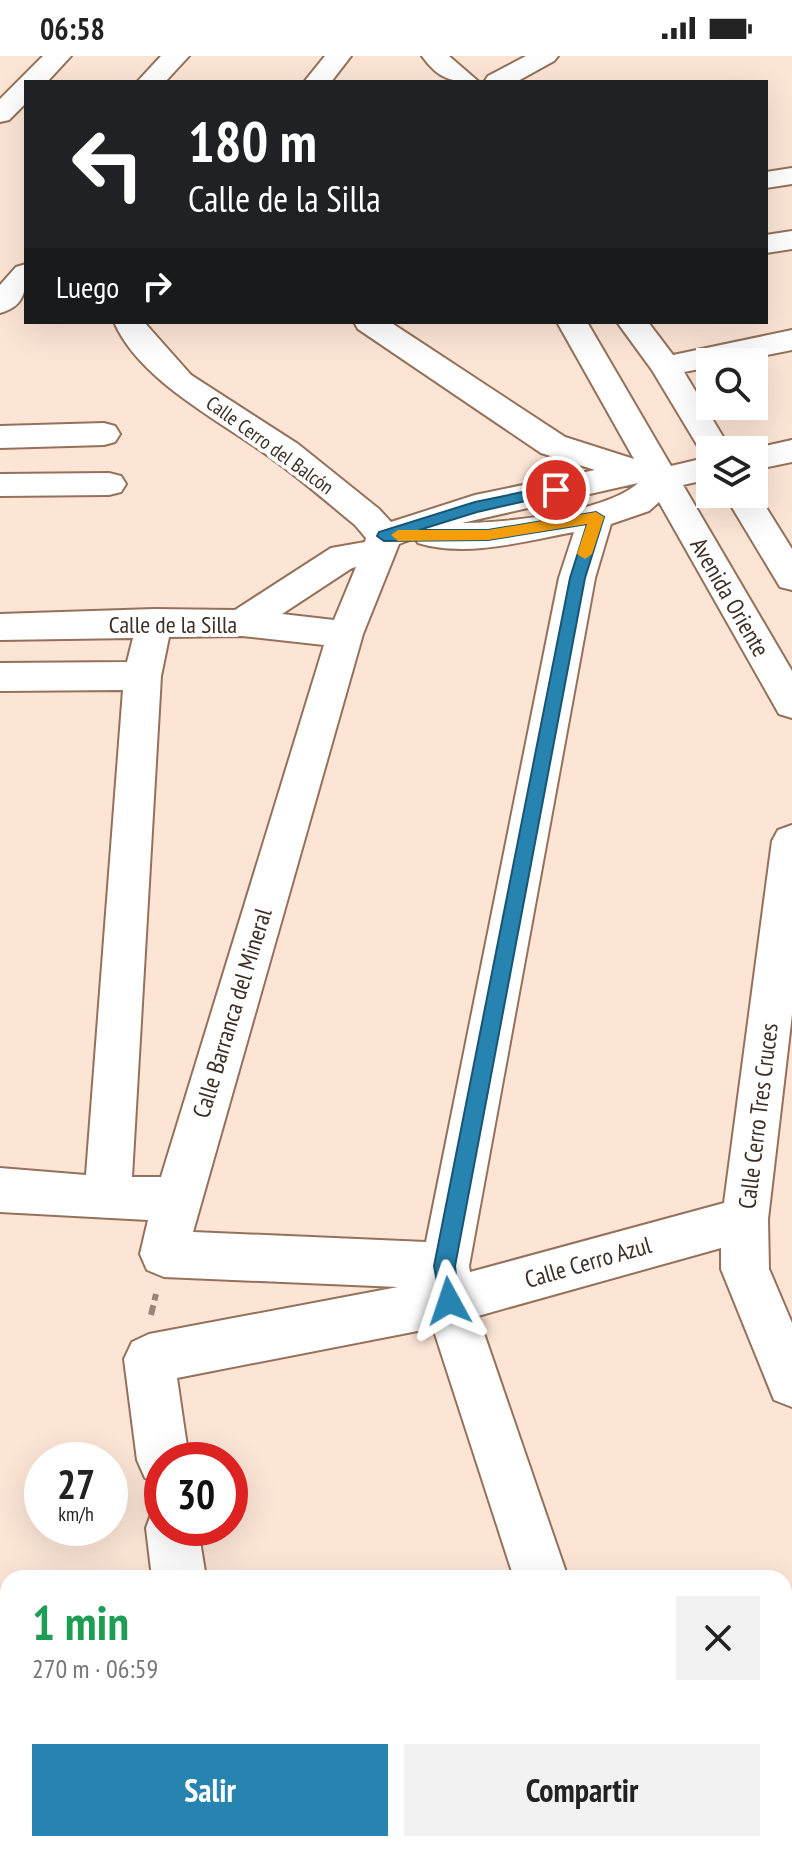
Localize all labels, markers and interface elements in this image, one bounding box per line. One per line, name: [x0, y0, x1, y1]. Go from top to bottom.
text: 06:58: [40, 9, 105, 48]
text: 180 m: [188, 105, 317, 177]
icon: left: [56, 112, 160, 216]
text: Calle de la Silla: [188, 175, 381, 222]
icon: right: [135, 264, 179, 308]
text: Luego: [56, 267, 119, 306]
map controls: [696, 348, 768, 508]
button: search: [696, 348, 768, 420]
street label: Calle Cerro del Balcón: [201, 390, 339, 500]
button: layers: [696, 436, 768, 508]
pin: [522, 456, 590, 524]
icon: arrive: [534, 468, 578, 512]
street label: Avenida Oriente: [683, 532, 777, 662]
street label: Calle de la Silla: [109, 609, 237, 640]
street label: Calle Barranca del Mineral: [185, 904, 279, 1122]
street label: Calle Cerro Tres Cruces: [731, 1021, 785, 1211]
street label: Calle Cerro Azul: [521, 1229, 655, 1295]
position arrow: [407, 1259, 491, 1343]
speed limit sign: 30: [144, 1442, 248, 1546]
text: 27: [57, 1458, 95, 1510]
text: km/h: [58, 1501, 94, 1527]
text: 1 min: [32, 1591, 129, 1653]
button: close: [676, 1596, 760, 1680]
text: 270 m · 06:59: [32, 1652, 158, 1685]
button: Salir: [32, 1744, 388, 1836]
button: Compartir: [404, 1744, 760, 1836]

